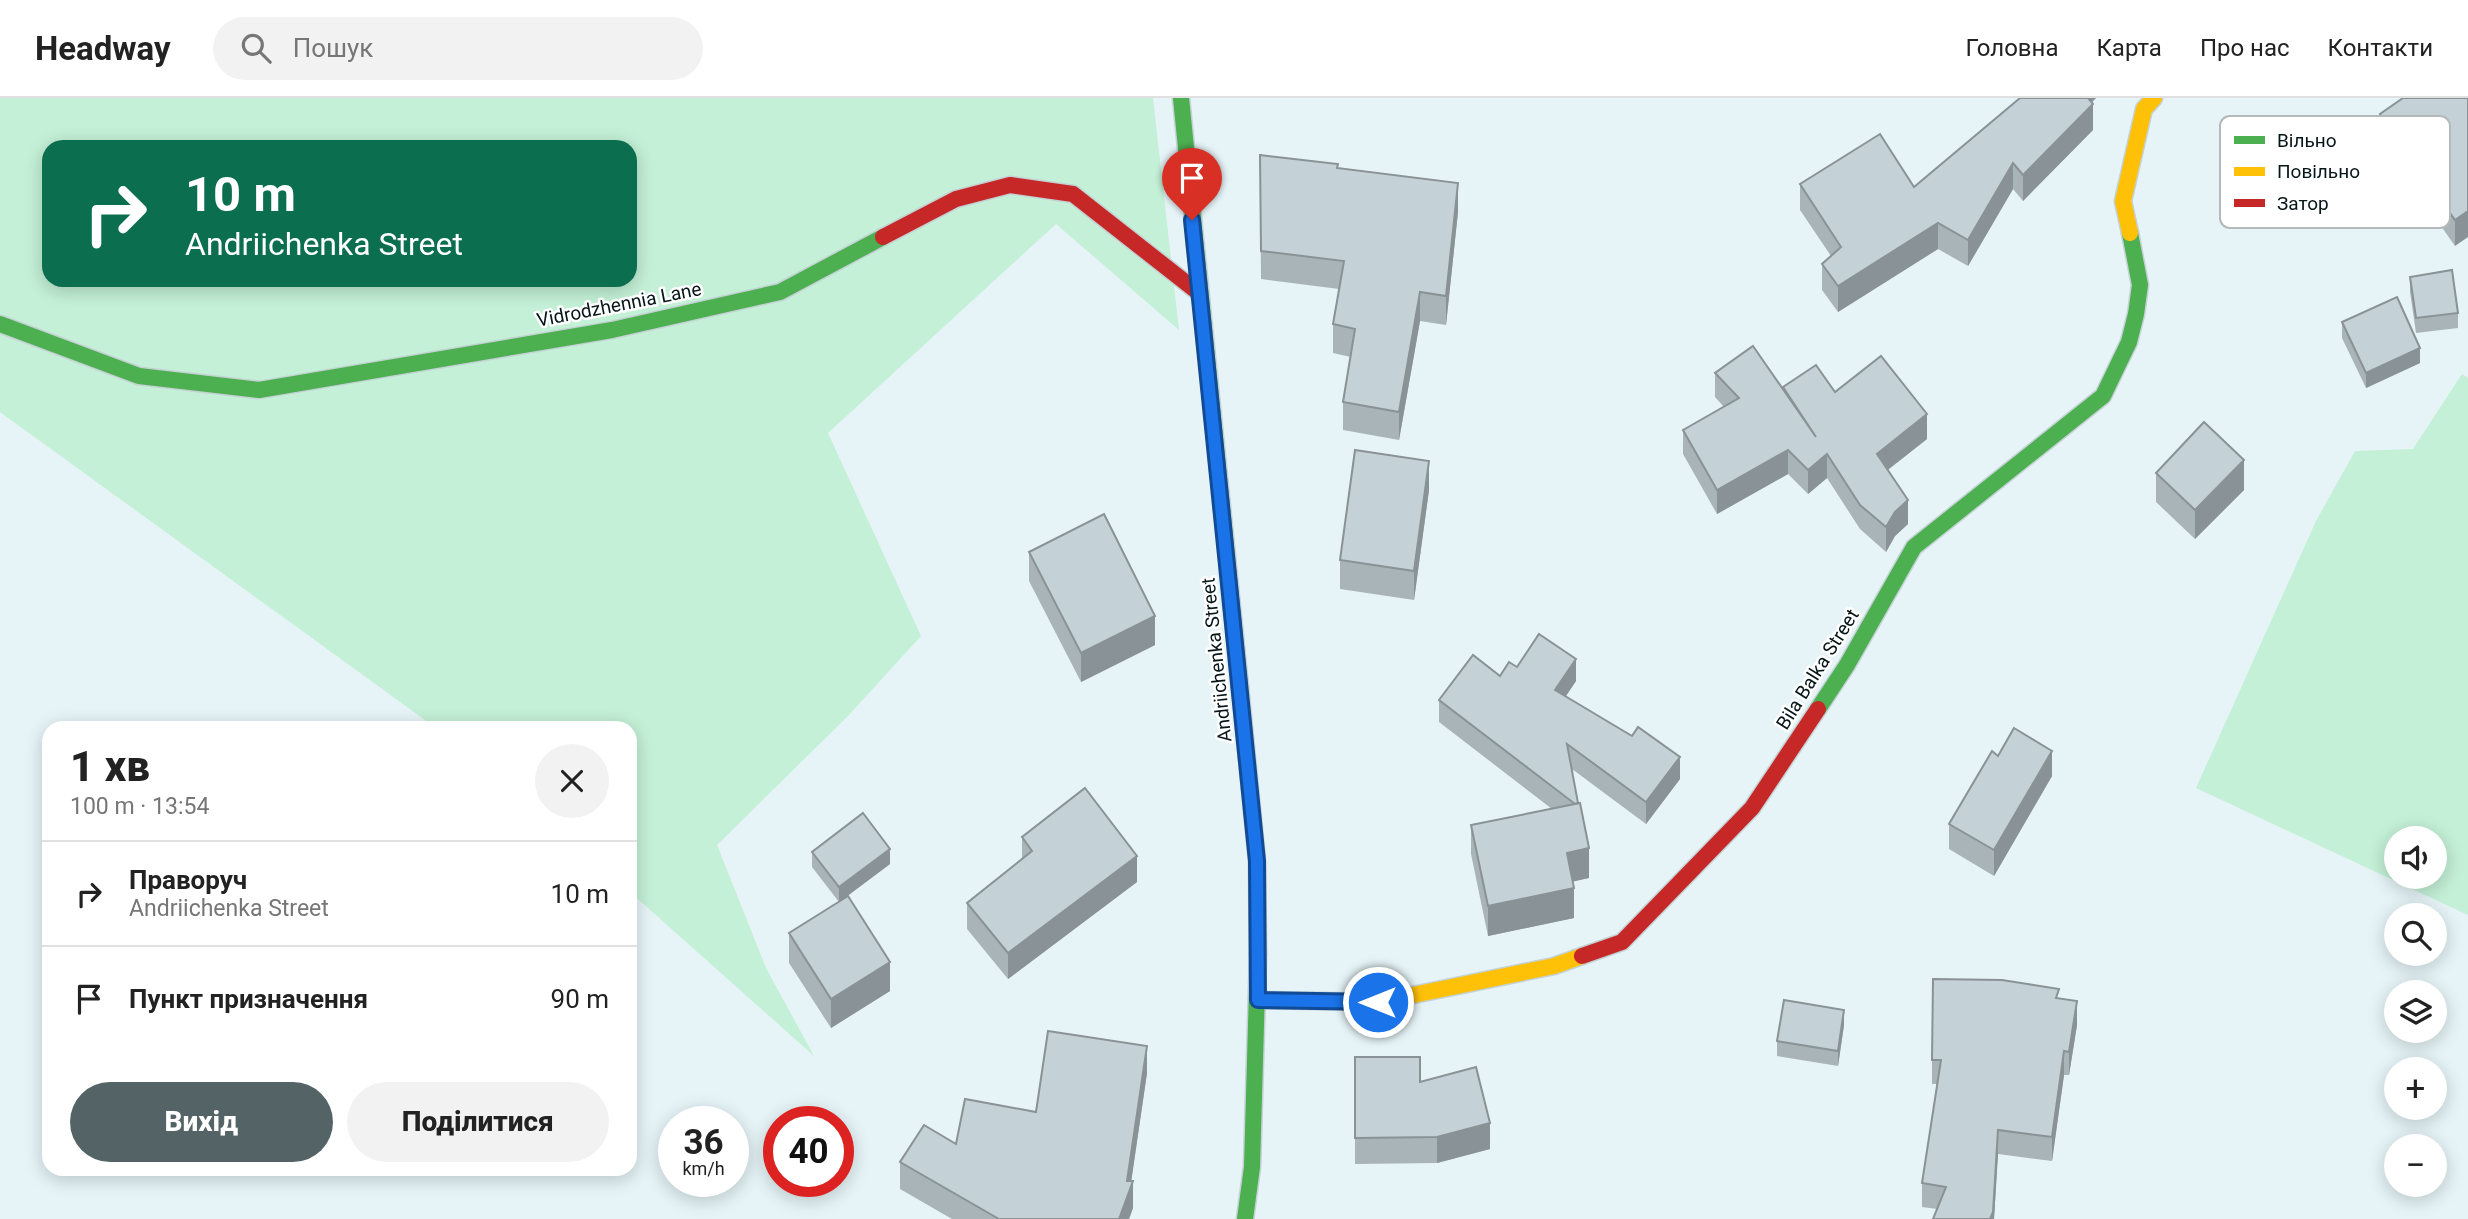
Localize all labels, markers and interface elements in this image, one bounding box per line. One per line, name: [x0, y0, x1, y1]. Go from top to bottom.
search box: [213, 17, 703, 80]
text: Headway: [35, 29, 171, 68]
icon: search: [237, 29, 275, 67]
text: Пошук: [293, 33, 373, 63]
text: Головна: [1966, 34, 2058, 62]
text: Карта: [2096, 34, 2162, 62]
text: Про нас: [2200, 34, 2290, 62]
text: Контакти: [2328, 34, 2433, 62]
legend: [2220, 116, 2450, 228]
text: Вільно: [2277, 129, 2337, 152]
pin: [1162, 148, 1222, 220]
icon: arrive: [1173, 159, 1211, 197]
text: Повільно: [2277, 160, 2360, 183]
text: 10 m: [185, 166, 296, 223]
icon: right: [70, 168, 161, 259]
text: Затор: [2277, 192, 2329, 215]
text: Andriichenka Street: [185, 225, 463, 263]
street label: Vidrodzhennia Lane: [535, 277, 703, 332]
street label: Andriichenka Street: [1196, 577, 1237, 743]
street label: Bila Balka Street: [1771, 605, 1864, 734]
text: 1 хв: [70, 742, 150, 791]
button: close: [535, 744, 609, 818]
text: 100 m · 13:54: [70, 793, 209, 820]
map controls: [2384, 826, 2447, 1197]
button: sound: [2384, 826, 2447, 889]
text: Праворуч: [129, 865, 247, 895]
icon: right: [70, 875, 108, 913]
text: 10 m: [551, 879, 609, 909]
text: Andriichenka Street: [129, 895, 329, 922]
button: search: [2384, 903, 2447, 966]
position arrow: [1341, 965, 1415, 1039]
icon: arrive: [70, 980, 108, 1018]
button: layers: [2384, 980, 2447, 1043]
text: Пункт призначення: [129, 984, 368, 1014]
text: 90 m: [551, 984, 609, 1014]
button: +: [2384, 1057, 2447, 1120]
button: Вихід: [70, 1082, 333, 1162]
button: Поділитися: [347, 1082, 609, 1162]
speed limit sign: 40: [763, 1106, 854, 1197]
text: 36: [683, 1122, 724, 1163]
button: −: [2384, 1134, 2447, 1197]
text: km/h: [682, 1158, 725, 1179]

